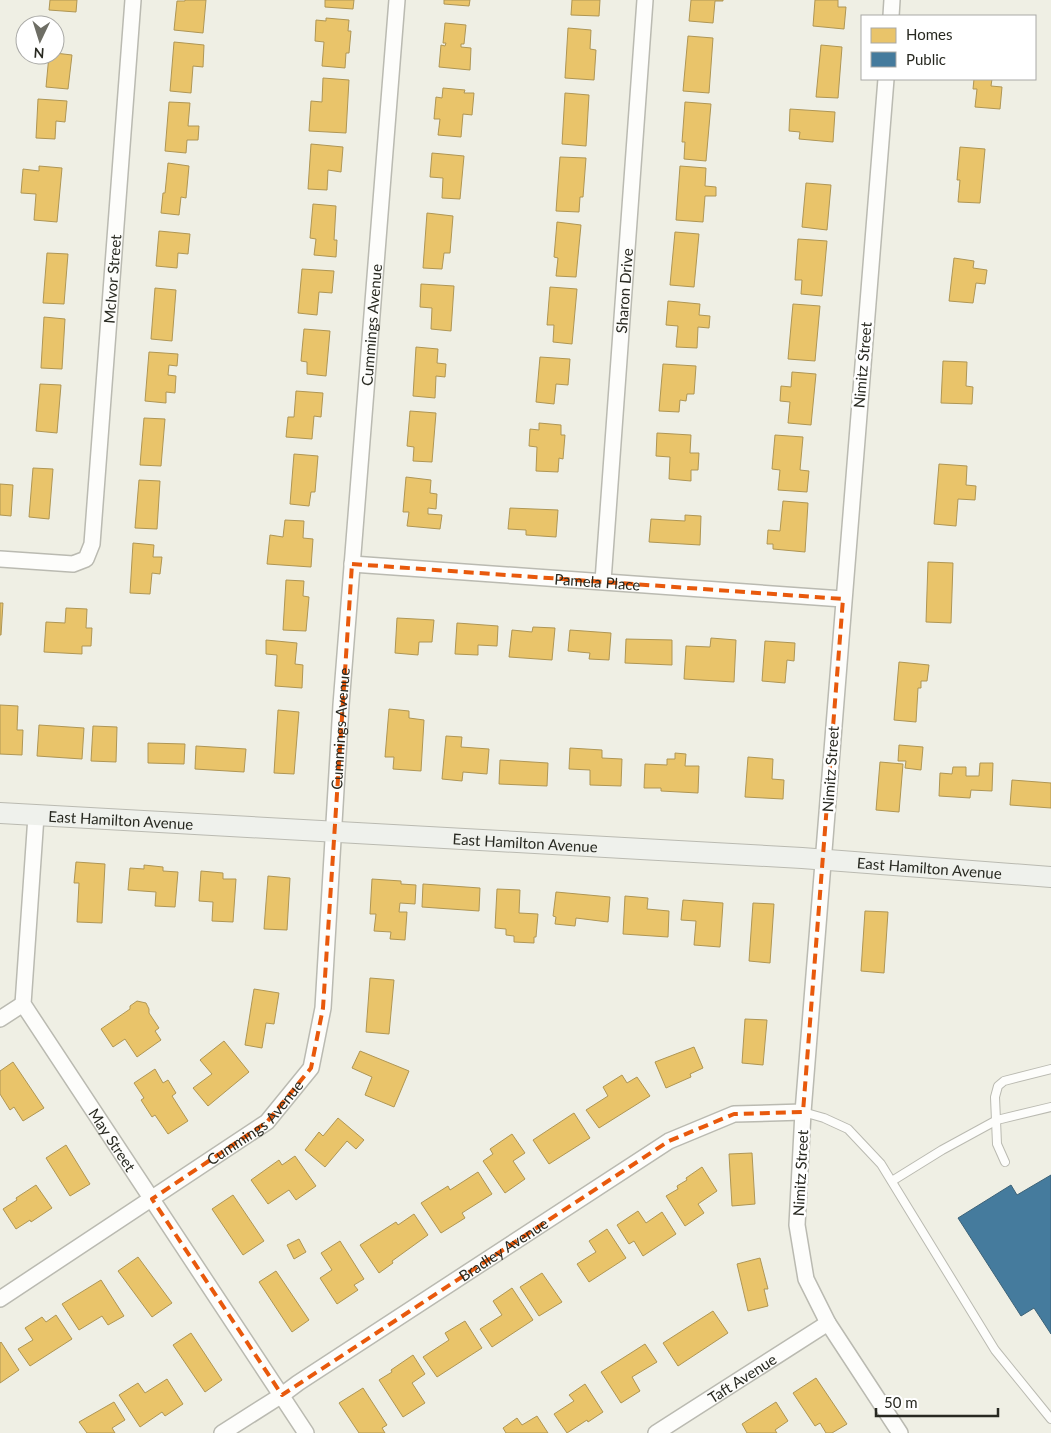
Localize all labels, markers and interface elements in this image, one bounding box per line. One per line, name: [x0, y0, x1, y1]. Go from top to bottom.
north arrow: [15, 15, 65, 65]
legend: [861, 15, 1036, 80]
text: Homes: [906, 25, 952, 43]
text: N: [33, 45, 45, 62]
text: Public: [906, 50, 946, 68]
street label: McIvor Street: [100, 233, 124, 324]
street label: Sharon Drive: [612, 247, 636, 334]
street label: Cummings Avenue: [357, 263, 385, 387]
street label: Nimitz Street: [849, 321, 875, 409]
street label: Pamela Place: [554, 569, 641, 594]
street label: Cummings Avenue: [327, 667, 353, 790]
street label: Nimitz Street: [818, 725, 842, 813]
street label: East Hamilton Avenue: [48, 807, 194, 833]
street label: East Hamilton Avenue: [452, 829, 598, 856]
street label: East Hamilton Avenue: [856, 853, 1003, 882]
street label: Cummings Avenue: [203, 1076, 307, 1168]
street label: May Street: [85, 1105, 140, 1175]
street label: Nimitz Street: [789, 1129, 811, 1217]
street label: Bradley Avenue: [455, 1214, 551, 1285]
street label: Taft Avenue: [704, 1349, 780, 1407]
scale bar: [876, 1386, 998, 1418]
text: 50 m: [884, 1393, 918, 1411]

